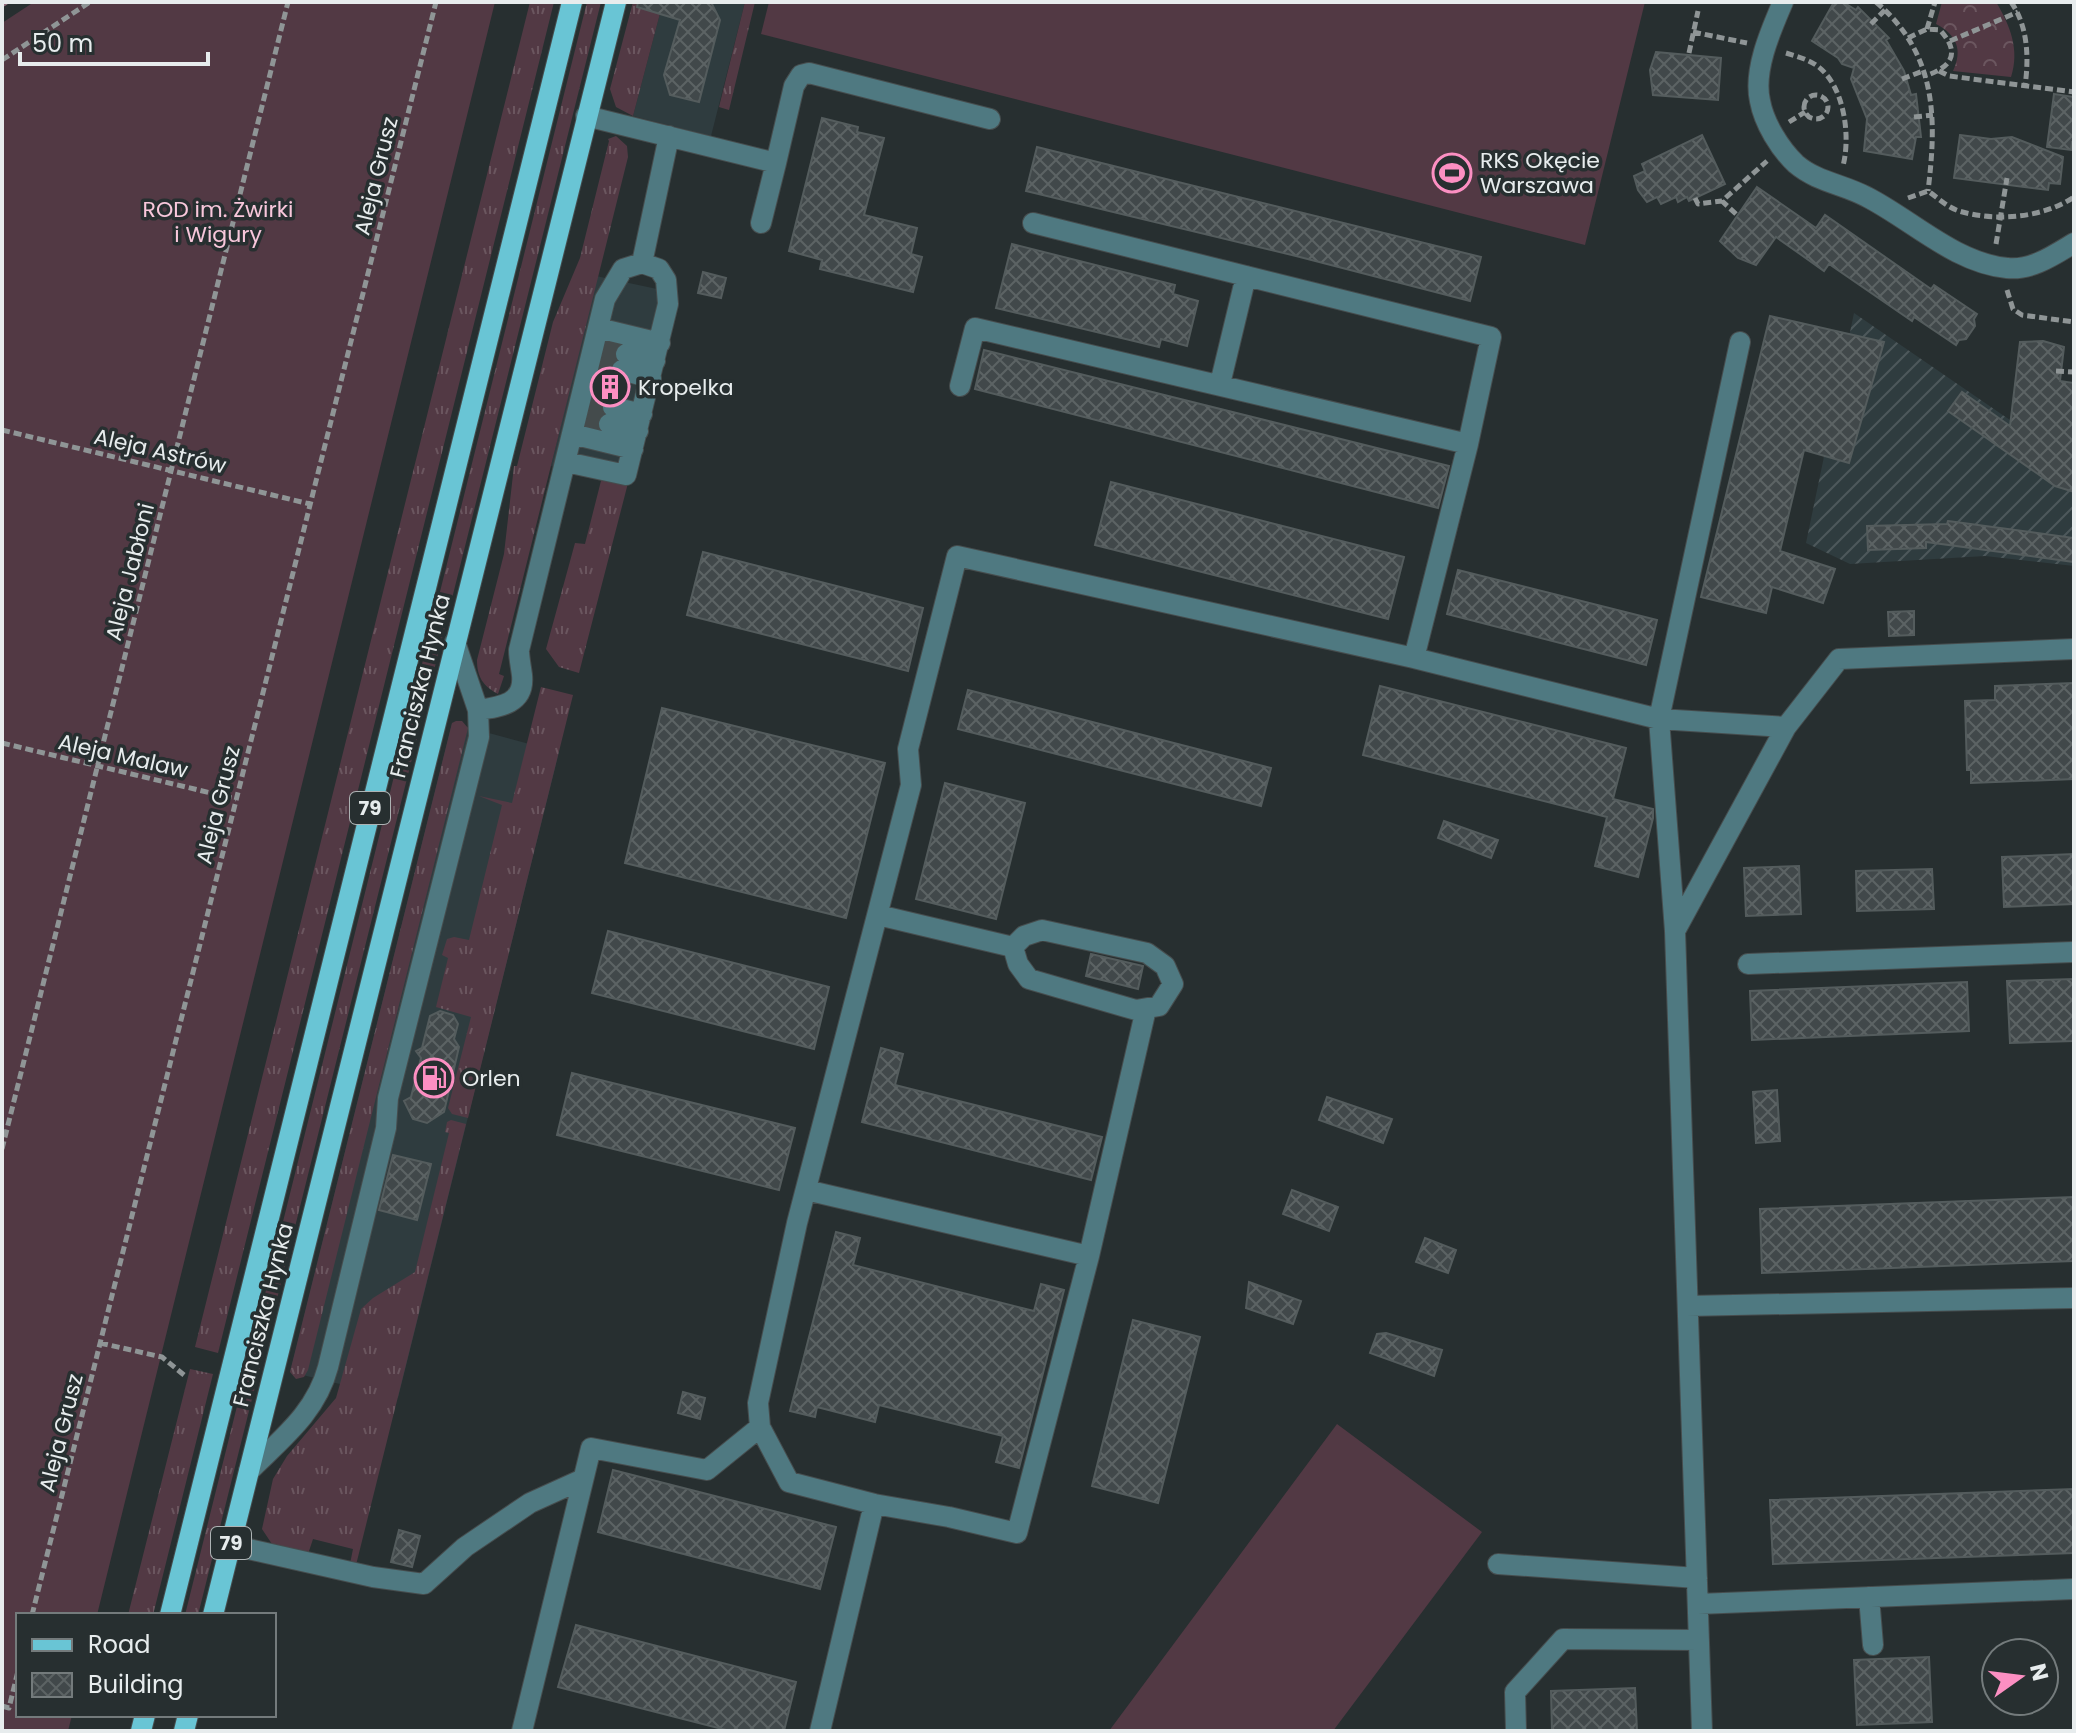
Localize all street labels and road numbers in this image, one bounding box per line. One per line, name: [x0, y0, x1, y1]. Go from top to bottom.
street label: Aleja Grusz: [346, 114, 406, 238]
street label: Aleja Astrów: [91, 421, 229, 481]
street label: Aleja Jabłoni: [98, 500, 162, 644]
street label: Franciszka Hynka: [382, 591, 458, 781]
street label: Aleja Malaw: [55, 726, 191, 786]
street label: Aleja Grusz: [188, 743, 248, 867]
road number: 79: [350, 792, 390, 824]
street label: Franciszka Hynka: [225, 1220, 301, 1410]
street label: Aleja Grusz: [31, 1371, 91, 1495]
road number: 79: [211, 1527, 251, 1559]

